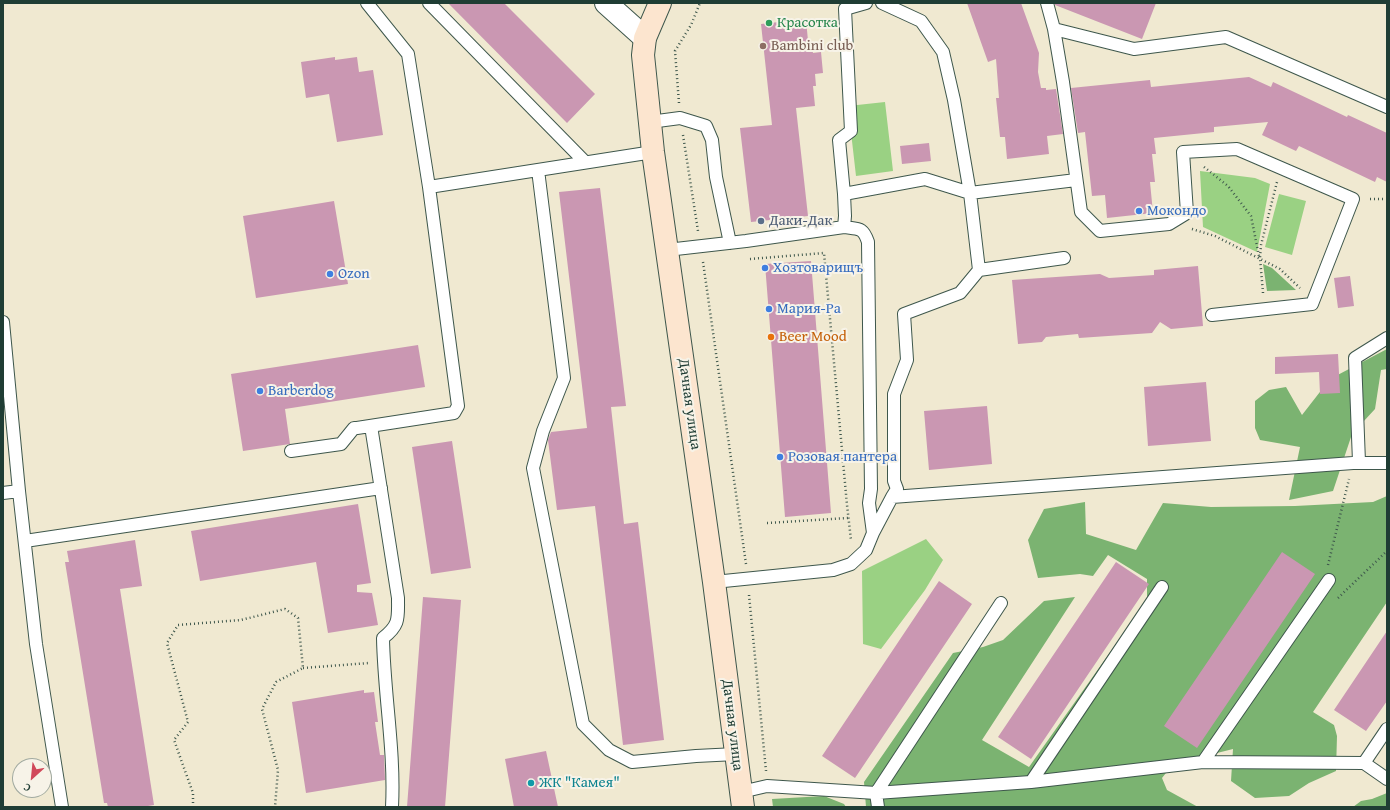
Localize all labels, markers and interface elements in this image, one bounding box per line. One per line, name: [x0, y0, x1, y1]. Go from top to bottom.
place label: Красотка: [777, 14, 838, 32]
marker: Красотка: [764, 18, 774, 28]
place label: Bambini club: [771, 37, 853, 55]
marker: Bambini club: [758, 41, 768, 51]
place label: Мокондо: [1147, 202, 1206, 220]
marker: Мокондо: [1134, 206, 1144, 216]
place label: Даки-Дак: [769, 212, 832, 230]
marker: Даки-Дак: [756, 216, 766, 226]
place label: Хозтоварищъ: [773, 259, 863, 277]
marker: Хозтоварищъ: [760, 263, 770, 273]
place label: Ozon: [338, 265, 370, 283]
marker: Ozon: [325, 269, 335, 279]
place label: Мария-Ра: [777, 300, 841, 318]
marker: Мария-Ра: [764, 304, 774, 314]
place label: Beer Mood: [779, 328, 847, 346]
marker: Beer Mood: [766, 332, 776, 342]
street label: Дачная улица: [674, 357, 704, 451]
place label: Barberdog: [268, 382, 334, 400]
marker: Barberdog: [255, 386, 265, 396]
place label: Розовая пантера: [788, 448, 897, 466]
marker: Розовая пантера: [775, 452, 785, 462]
street label: Дачная улица: [717, 678, 747, 772]
north arrow: [12, 758, 52, 798]
place label: ЖК "Камея": [539, 774, 620, 792]
marker: ЖК "Камея": [526, 778, 536, 788]
text: С: [21, 779, 33, 796]

